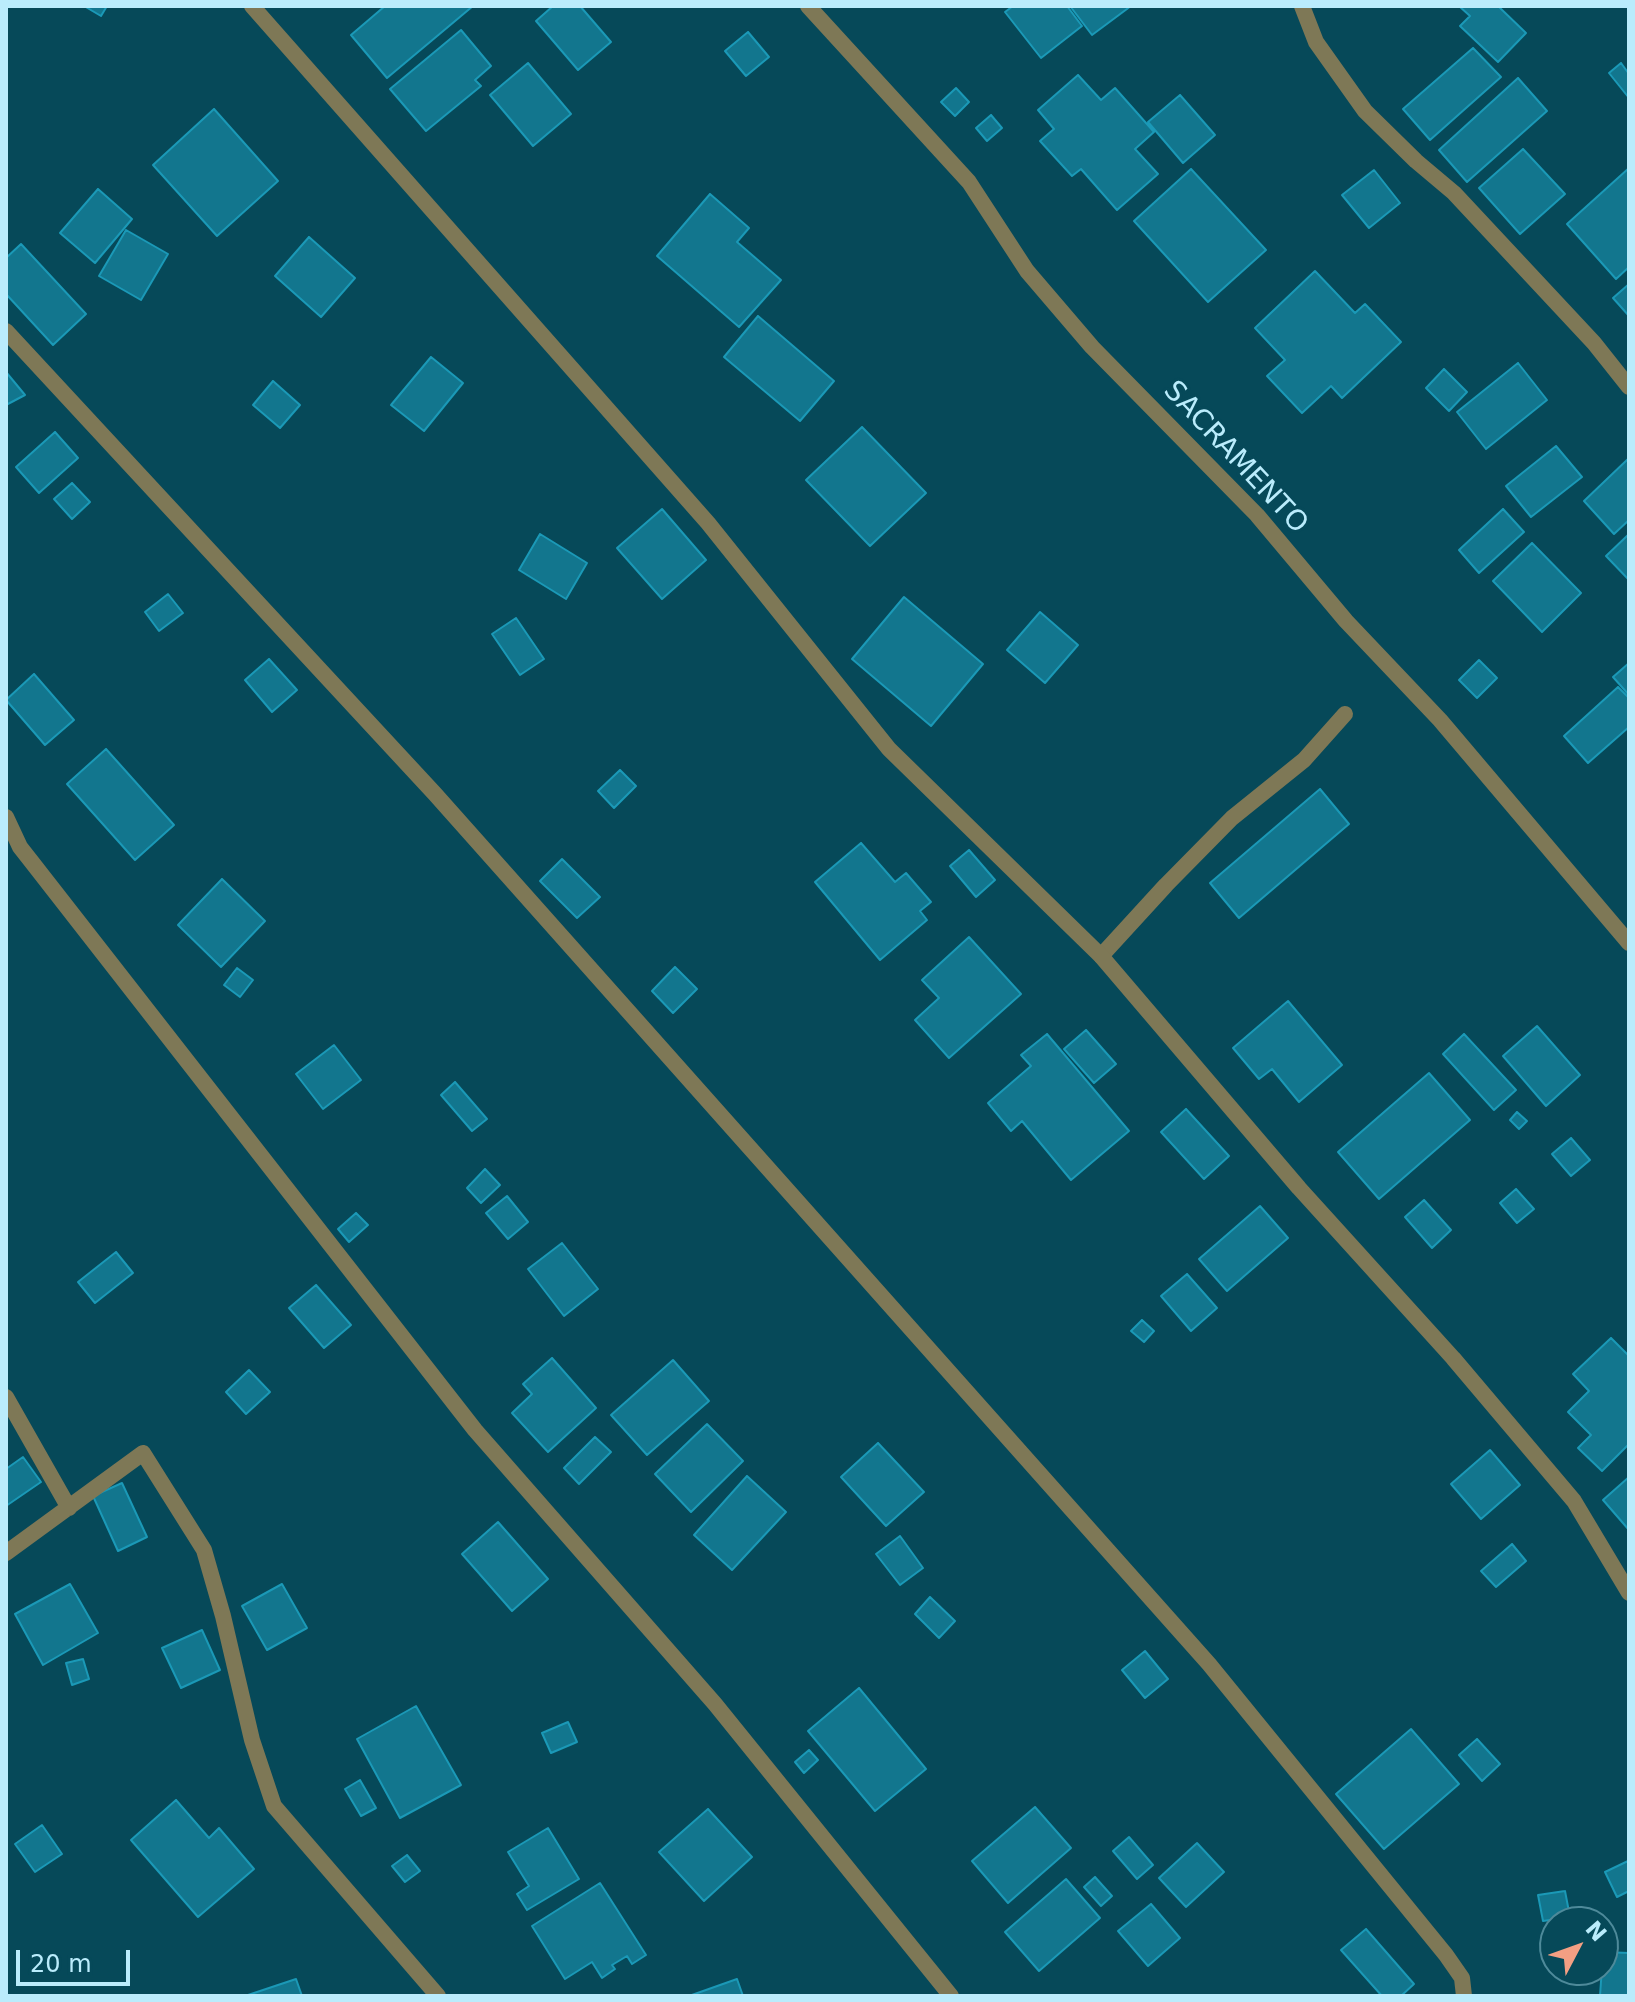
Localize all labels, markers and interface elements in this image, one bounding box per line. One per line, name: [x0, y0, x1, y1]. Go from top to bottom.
street label: SACRAMENTO: [1156, 375, 1314, 541]
north arrow: [1539, 1906, 1619, 1986]
text: N: [1580, 1916, 1611, 1946]
scale bar: [20, 1934, 134, 1984]
text: 20 m: [30, 1950, 92, 1978]

